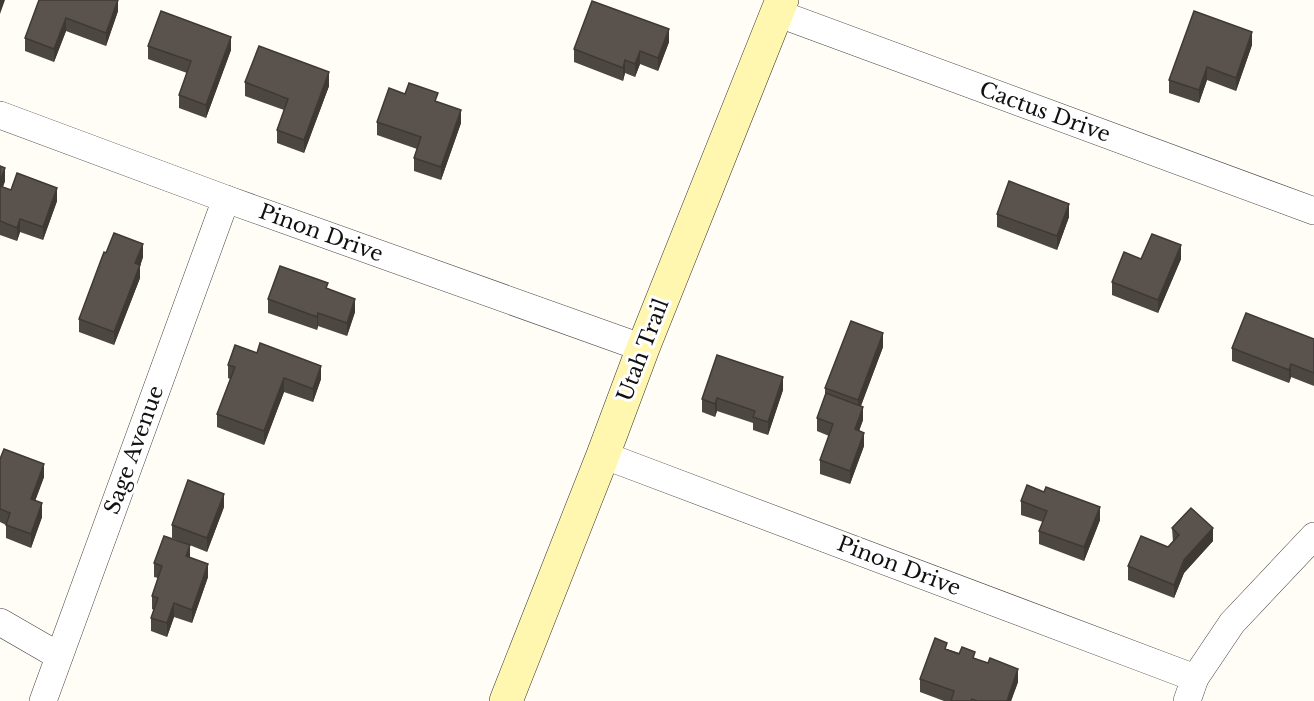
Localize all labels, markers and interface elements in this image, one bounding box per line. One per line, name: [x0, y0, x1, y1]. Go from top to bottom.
street label: Cactus Drive: [976, 76, 1114, 148]
street label: Pinon Drive: [255, 198, 387, 268]
street label: Utah Trail: [612, 295, 675, 405]
street label: Sage Avenue: [99, 382, 169, 518]
street label: Pinon Drive: [834, 531, 964, 601]

